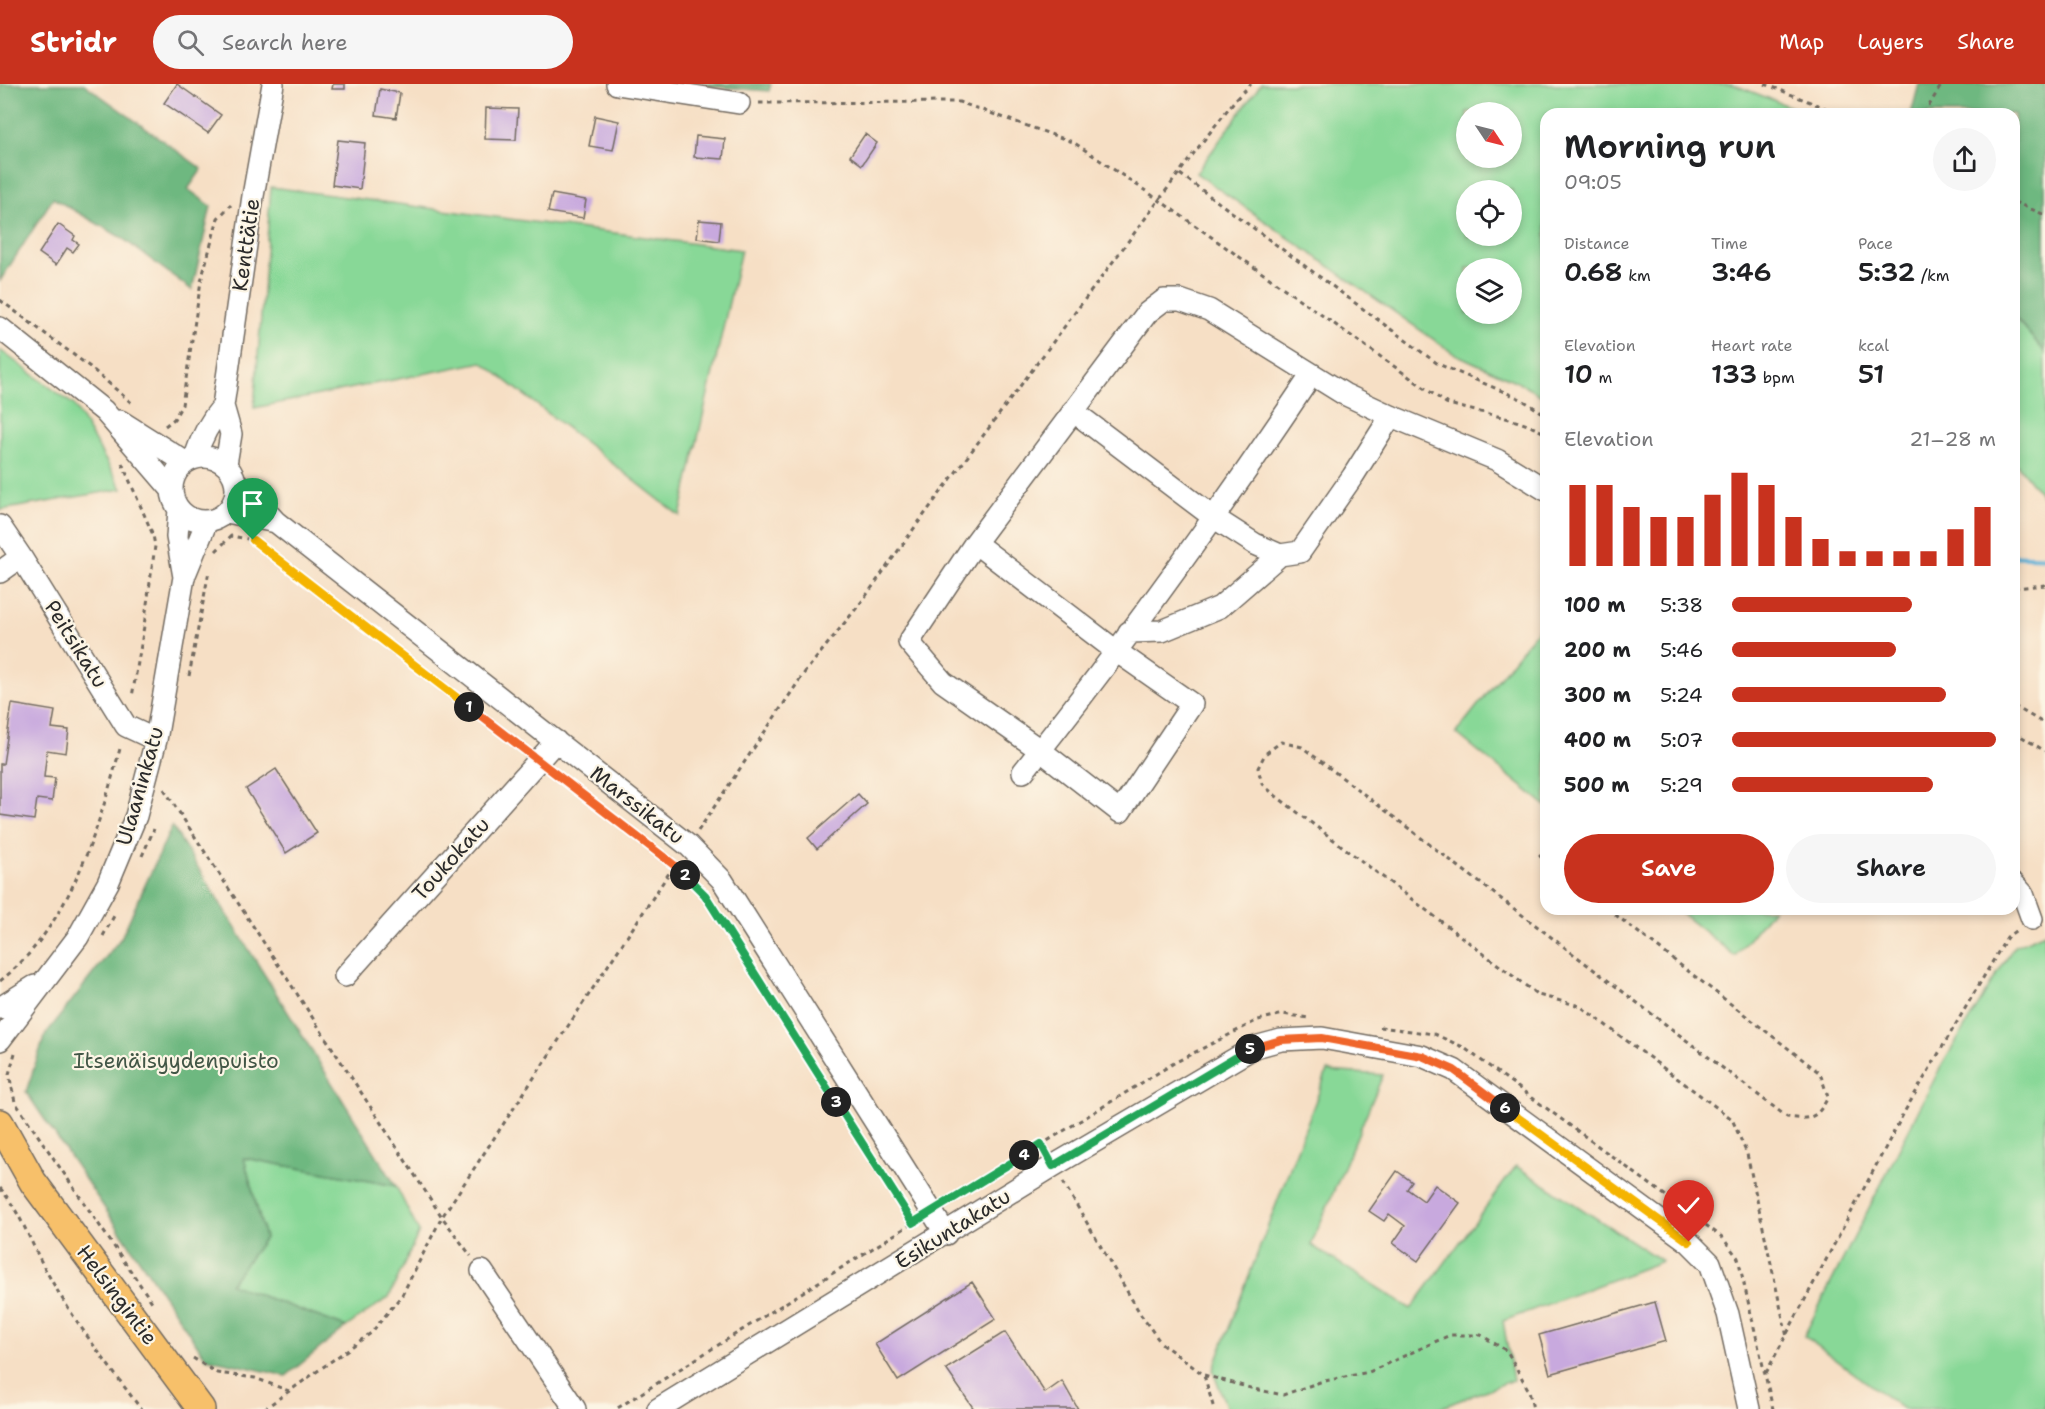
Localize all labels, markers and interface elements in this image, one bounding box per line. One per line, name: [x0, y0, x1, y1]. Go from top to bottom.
search box: [153, 15, 573, 69]
text: Stridr: [30, 23, 117, 61]
icon: search: [174, 26, 207, 59]
text: Search here: [222, 28, 348, 57]
text: Map: [1779, 28, 1824, 56]
text: Layers: [1857, 28, 1924, 56]
text: Share: [1957, 28, 2015, 56]
north arrow: [1456, 102, 1522, 168]
map controls: [1456, 102, 1522, 324]
text: Morning run: [1564, 124, 1776, 169]
button: share: [1933, 128, 1996, 191]
text: 09:05: [1564, 169, 1622, 195]
button: locate: [1456, 180, 1522, 246]
street label: Kenttätie: [226, 197, 266, 293]
text: Distance: [1564, 233, 1630, 254]
text: Time: [1711, 233, 1748, 254]
text: Pace: [1858, 233, 1893, 254]
text: 0.68: [1564, 254, 1623, 289]
text: 3:46: [1711, 254, 1772, 289]
text: 5:32: [1858, 254, 1916, 289]
button: layers: [1456, 258, 1522, 324]
text: km: [1623, 265, 1651, 286]
text: /km: [1916, 265, 1950, 286]
text: Elevation: [1564, 335, 1636, 356]
text: Heart rate: [1711, 335, 1793, 356]
text: kcal: [1858, 335, 1889, 356]
text: 10: [1564, 356, 1593, 391]
text: 133: [1711, 356, 1757, 391]
text: 51: [1858, 356, 1885, 391]
text: m: [1593, 367, 1612, 388]
text: bpm: [1757, 367, 1795, 388]
text: Elevation: [1564, 426, 1654, 452]
text: 21–28 m: [1909, 426, 1996, 452]
pin: [227, 478, 278, 540]
icon: arrive: [236, 487, 269, 520]
text: 100 m: [1564, 592, 1626, 618]
text: 5:38: [1660, 592, 1703, 618]
street label: Peitsikatu: [38, 595, 114, 693]
text: 200 m: [1564, 637, 1631, 663]
text: 5:46: [1660, 637, 1703, 663]
text: 300 m: [1564, 682, 1631, 708]
text: 5:24: [1660, 682, 1703, 708]
pin: 1: [454, 692, 484, 722]
text: 1: [465, 696, 473, 717]
street label: Ulaaninkatu: [110, 723, 170, 849]
text: 400 m: [1564, 727, 1631, 753]
text: 5:07: [1660, 727, 1703, 753]
street label: Marssikatu: [584, 759, 690, 851]
text: 500 m: [1564, 772, 1630, 798]
text: 5:29: [1660, 772, 1703, 798]
street label: Toukokatu: [406, 811, 496, 907]
button: Save: [1564, 834, 1774, 903]
button: Share: [1786, 834, 1996, 903]
pin: 2: [670, 860, 700, 890]
text: 2: [679, 864, 691, 885]
pin: 5: [1235, 1034, 1265, 1064]
text: 5: [1245, 1038, 1255, 1059]
park label: Itsenäisyydenpuisto: [73, 1047, 279, 1075]
pin: 3: [821, 1087, 851, 1117]
text: 3: [830, 1091, 842, 1112]
pin: 6: [1490, 1093, 1520, 1123]
text: 6: [1499, 1097, 1511, 1118]
pin: 4: [1009, 1140, 1039, 1170]
text: 4: [1018, 1144, 1030, 1165]
pin: [1663, 1180, 1714, 1242]
street label: Esikuntakatu: [890, 1182, 1016, 1276]
icon: check: [1672, 1189, 1705, 1222]
street label: Helsingintie: [70, 1239, 164, 1351]

